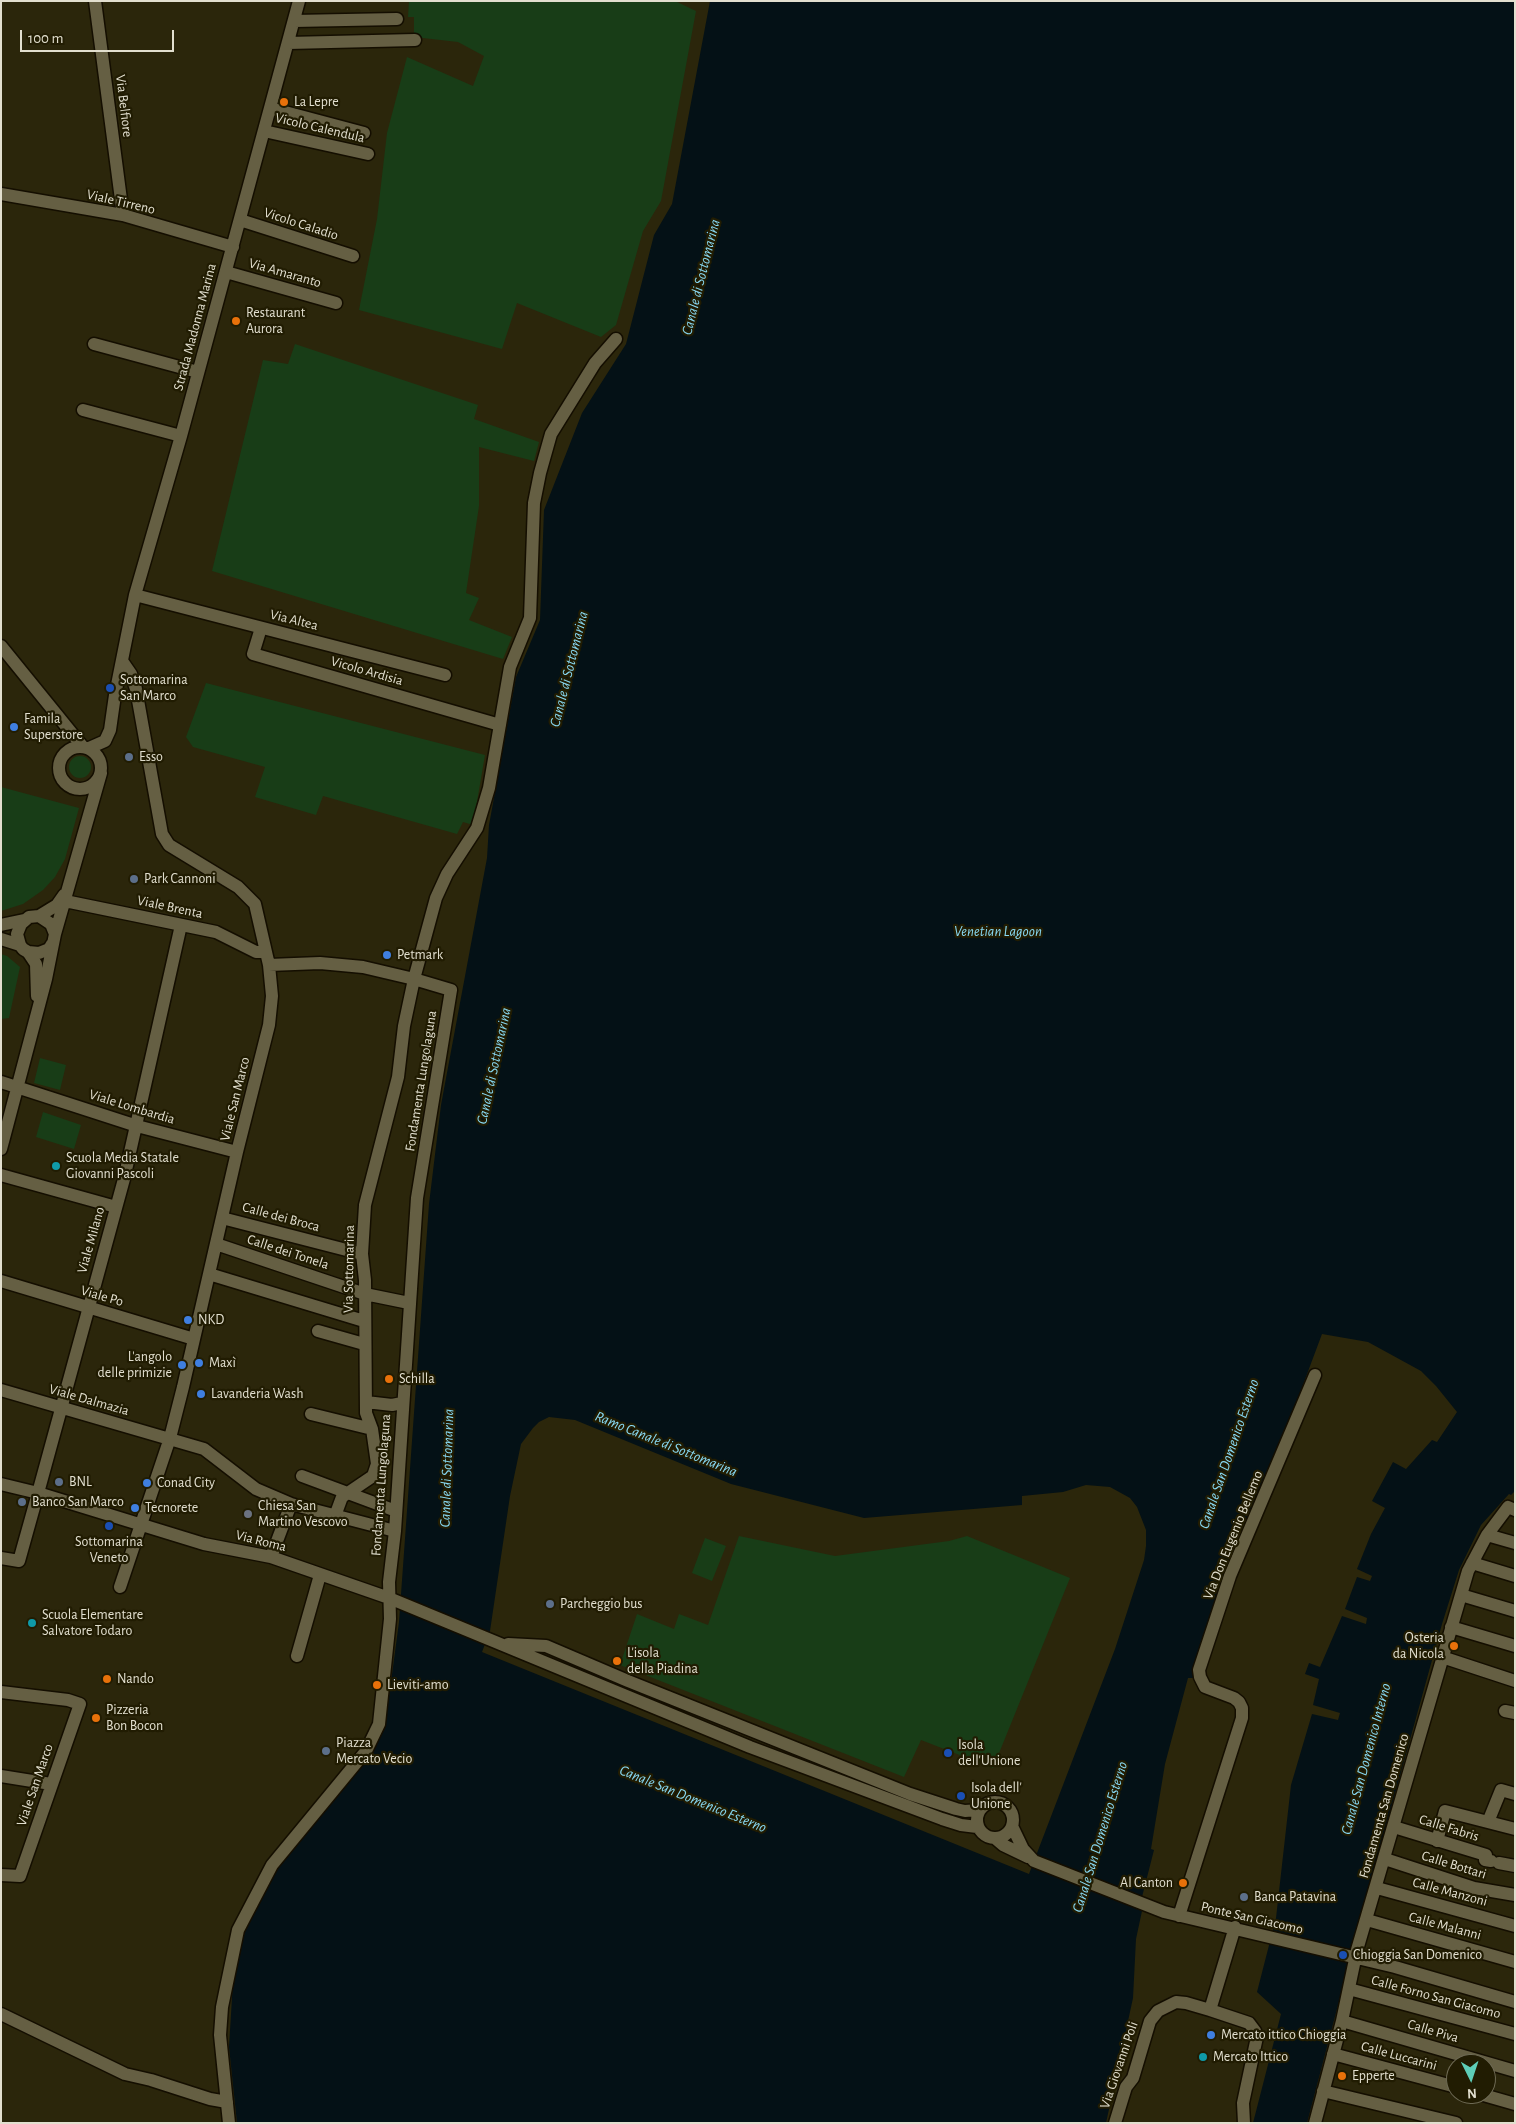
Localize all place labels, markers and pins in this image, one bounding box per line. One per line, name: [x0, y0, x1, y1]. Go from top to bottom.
place label: La Lepre: [294, 94, 339, 110]
marker: La Lepre: [278, 96, 290, 108]
place label: Restaurant Aurora: [246, 305, 305, 338]
marker: Restaurant Aurora: [230, 315, 242, 327]
place label: Sottomarina San Marco: [120, 672, 188, 704]
marker: Sottomarina San Marco: [104, 682, 116, 694]
place label: Famila Superstore: [24, 711, 83, 744]
marker: Famila Superstore: [8, 721, 20, 733]
place label: Esso: [139, 749, 163, 765]
marker: Esso: [123, 751, 135, 763]
place label: Park Cannoni: [144, 871, 216, 887]
marker: Park Cannoni: [128, 873, 140, 885]
place label: Petmark: [397, 947, 443, 963]
marker: Petmark: [381, 949, 393, 961]
place label: Scuola Media Statale Giovanni Pascoli: [66, 1150, 179, 1182]
marker: Scuola Media Statale Giovanni Pascoli: [50, 1160, 62, 1172]
place label: NKD: [198, 1312, 224, 1328]
marker: NKD: [182, 1314, 194, 1326]
place label: L'angolo delle primizie: [98, 1349, 172, 1381]
place label: Maxì: [209, 1355, 236, 1371]
marker: Maxì: [193, 1357, 205, 1369]
marker: L'angolo delle primizie: [176, 1359, 188, 1371]
place label: Schilla: [399, 1371, 435, 1387]
marker: Schilla: [383, 1373, 395, 1385]
place label: Lavanderia Wash: [211, 1386, 303, 1402]
marker: Lavanderia Wash: [195, 1388, 207, 1400]
place label: BNL: [69, 1474, 92, 1490]
place label: Conad City: [157, 1475, 215, 1491]
marker: BNL: [53, 1476, 65, 1488]
marker: Conad City: [141, 1477, 153, 1489]
place label: Banco San Marco: [32, 1494, 124, 1510]
marker: Banco San Marco: [16, 1496, 28, 1508]
place label: Chiesa San Martino Vescovo: [258, 1498, 348, 1530]
place label: Tecnorete: [145, 1500, 198, 1516]
marker: Tecnorete: [129, 1502, 141, 1514]
marker: Chiesa San Martino Vescovo: [242, 1508, 254, 1520]
marker: Sottomarina Veneto: [103, 1520, 115, 1532]
place label: Sottomarina Veneto: [75, 1534, 143, 1566]
place label: Parcheggio bus: [560, 1596, 642, 1612]
marker: Parcheggio bus: [544, 1598, 556, 1610]
place label: Scuola Elementare Salvatore Todaro: [42, 1607, 143, 1640]
marker: Scuola Elementare Salvatore Todaro: [26, 1617, 38, 1629]
place label: Osteria da Nicola: [1393, 1630, 1444, 1662]
marker: Osteria da Nicola: [1448, 1640, 1460, 1652]
place label: L'isola della Piadina: [627, 1645, 698, 1678]
marker: L'isola della Piadina: [611, 1655, 623, 1667]
place label: Nando: [117, 1671, 154, 1687]
marker: Nando: [101, 1673, 113, 1685]
place label: Lieviti-amo: [387, 1677, 449, 1693]
marker: Lieviti-amo: [371, 1679, 383, 1691]
place label: Pizzeria Bon Bocon: [106, 1702, 163, 1734]
marker: Pizzeria Bon Bocon: [90, 1712, 102, 1724]
place label: Piazza Mercato Vecio: [336, 1735, 412, 1768]
place label: Isola dell'Unione: [958, 1737, 1020, 1770]
marker: Piazza Mercato Vecio: [320, 1745, 332, 1757]
marker: Isola dell'Unione: [942, 1747, 954, 1759]
place label: Isola dell' Unione: [971, 1780, 1022, 1812]
marker: Isola dell' Unione: [955, 1790, 967, 1802]
place label: Al Canton: [1120, 1875, 1173, 1891]
marker: Al Canton: [1177, 1877, 1189, 1889]
place label: Banca Patavina: [1254, 1889, 1336, 1905]
marker: Banca Patavina: [1238, 1891, 1250, 1903]
place label: Chioggia San Domenico: [1353, 1947, 1482, 1963]
marker: Chioggia San Domenico: [1337, 1949, 1349, 1961]
place label: Mercato ittico Chioggia: [1221, 2027, 1346, 2043]
marker: Mercato ittico Chioggia: [1205, 2029, 1217, 2041]
place label: Mercato Ittico: [1213, 2049, 1288, 2065]
marker: Mercato Ittico: [1197, 2051, 1209, 2063]
place label: Epperte: [1352, 2068, 1395, 2084]
marker: Epperte: [1336, 2070, 1348, 2082]

